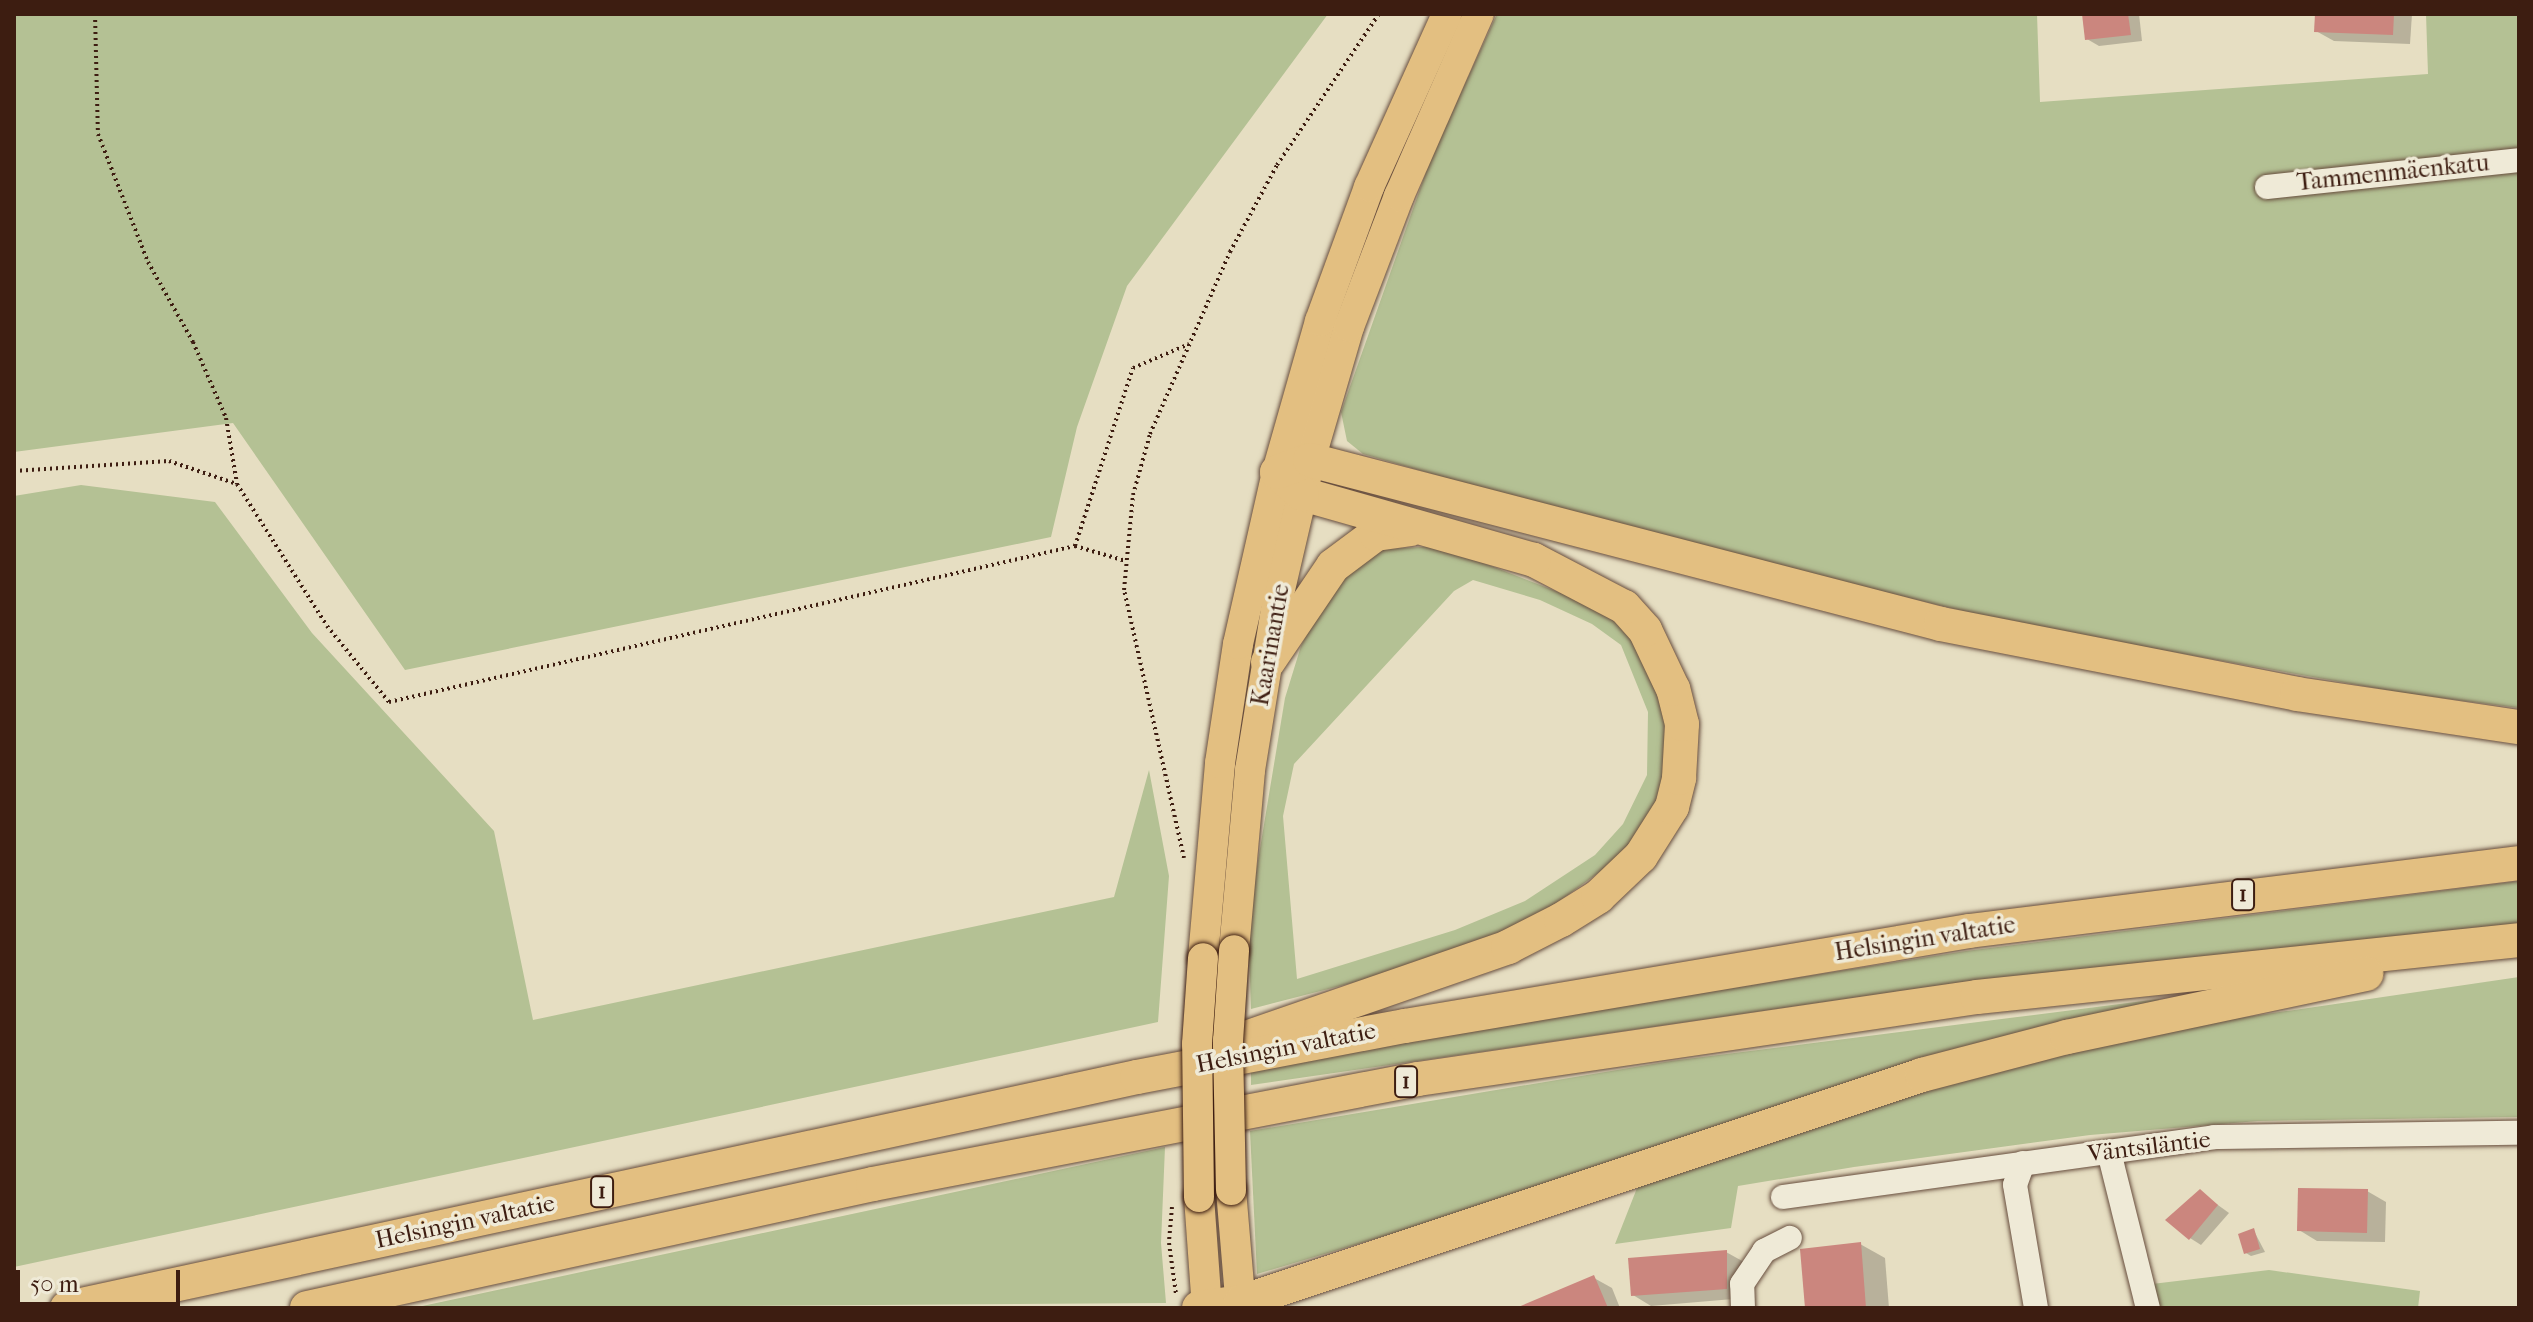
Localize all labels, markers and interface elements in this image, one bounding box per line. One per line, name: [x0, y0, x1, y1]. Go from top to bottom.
street label: Tammenmäenkatu: [2295, 149, 2491, 197]
street label: Kaarinantie: [1246, 582, 1296, 708]
road number: 1: [2231, 877, 2255, 913]
street label: Helsingin valtatie: [1833, 911, 2017, 967]
street label: Helsingin valtatie: [1194, 1016, 1378, 1080]
road number: 1: [1394, 1064, 1418, 1100]
street label: Väntsiläntie: [2086, 1125, 2212, 1169]
road number: 1: [590, 1174, 614, 1210]
street label: Helsingin valtatie: [373, 1189, 557, 1255]
scale bar: [20, 1254, 184, 1304]
text: 50 m: [30, 1270, 79, 1298]

